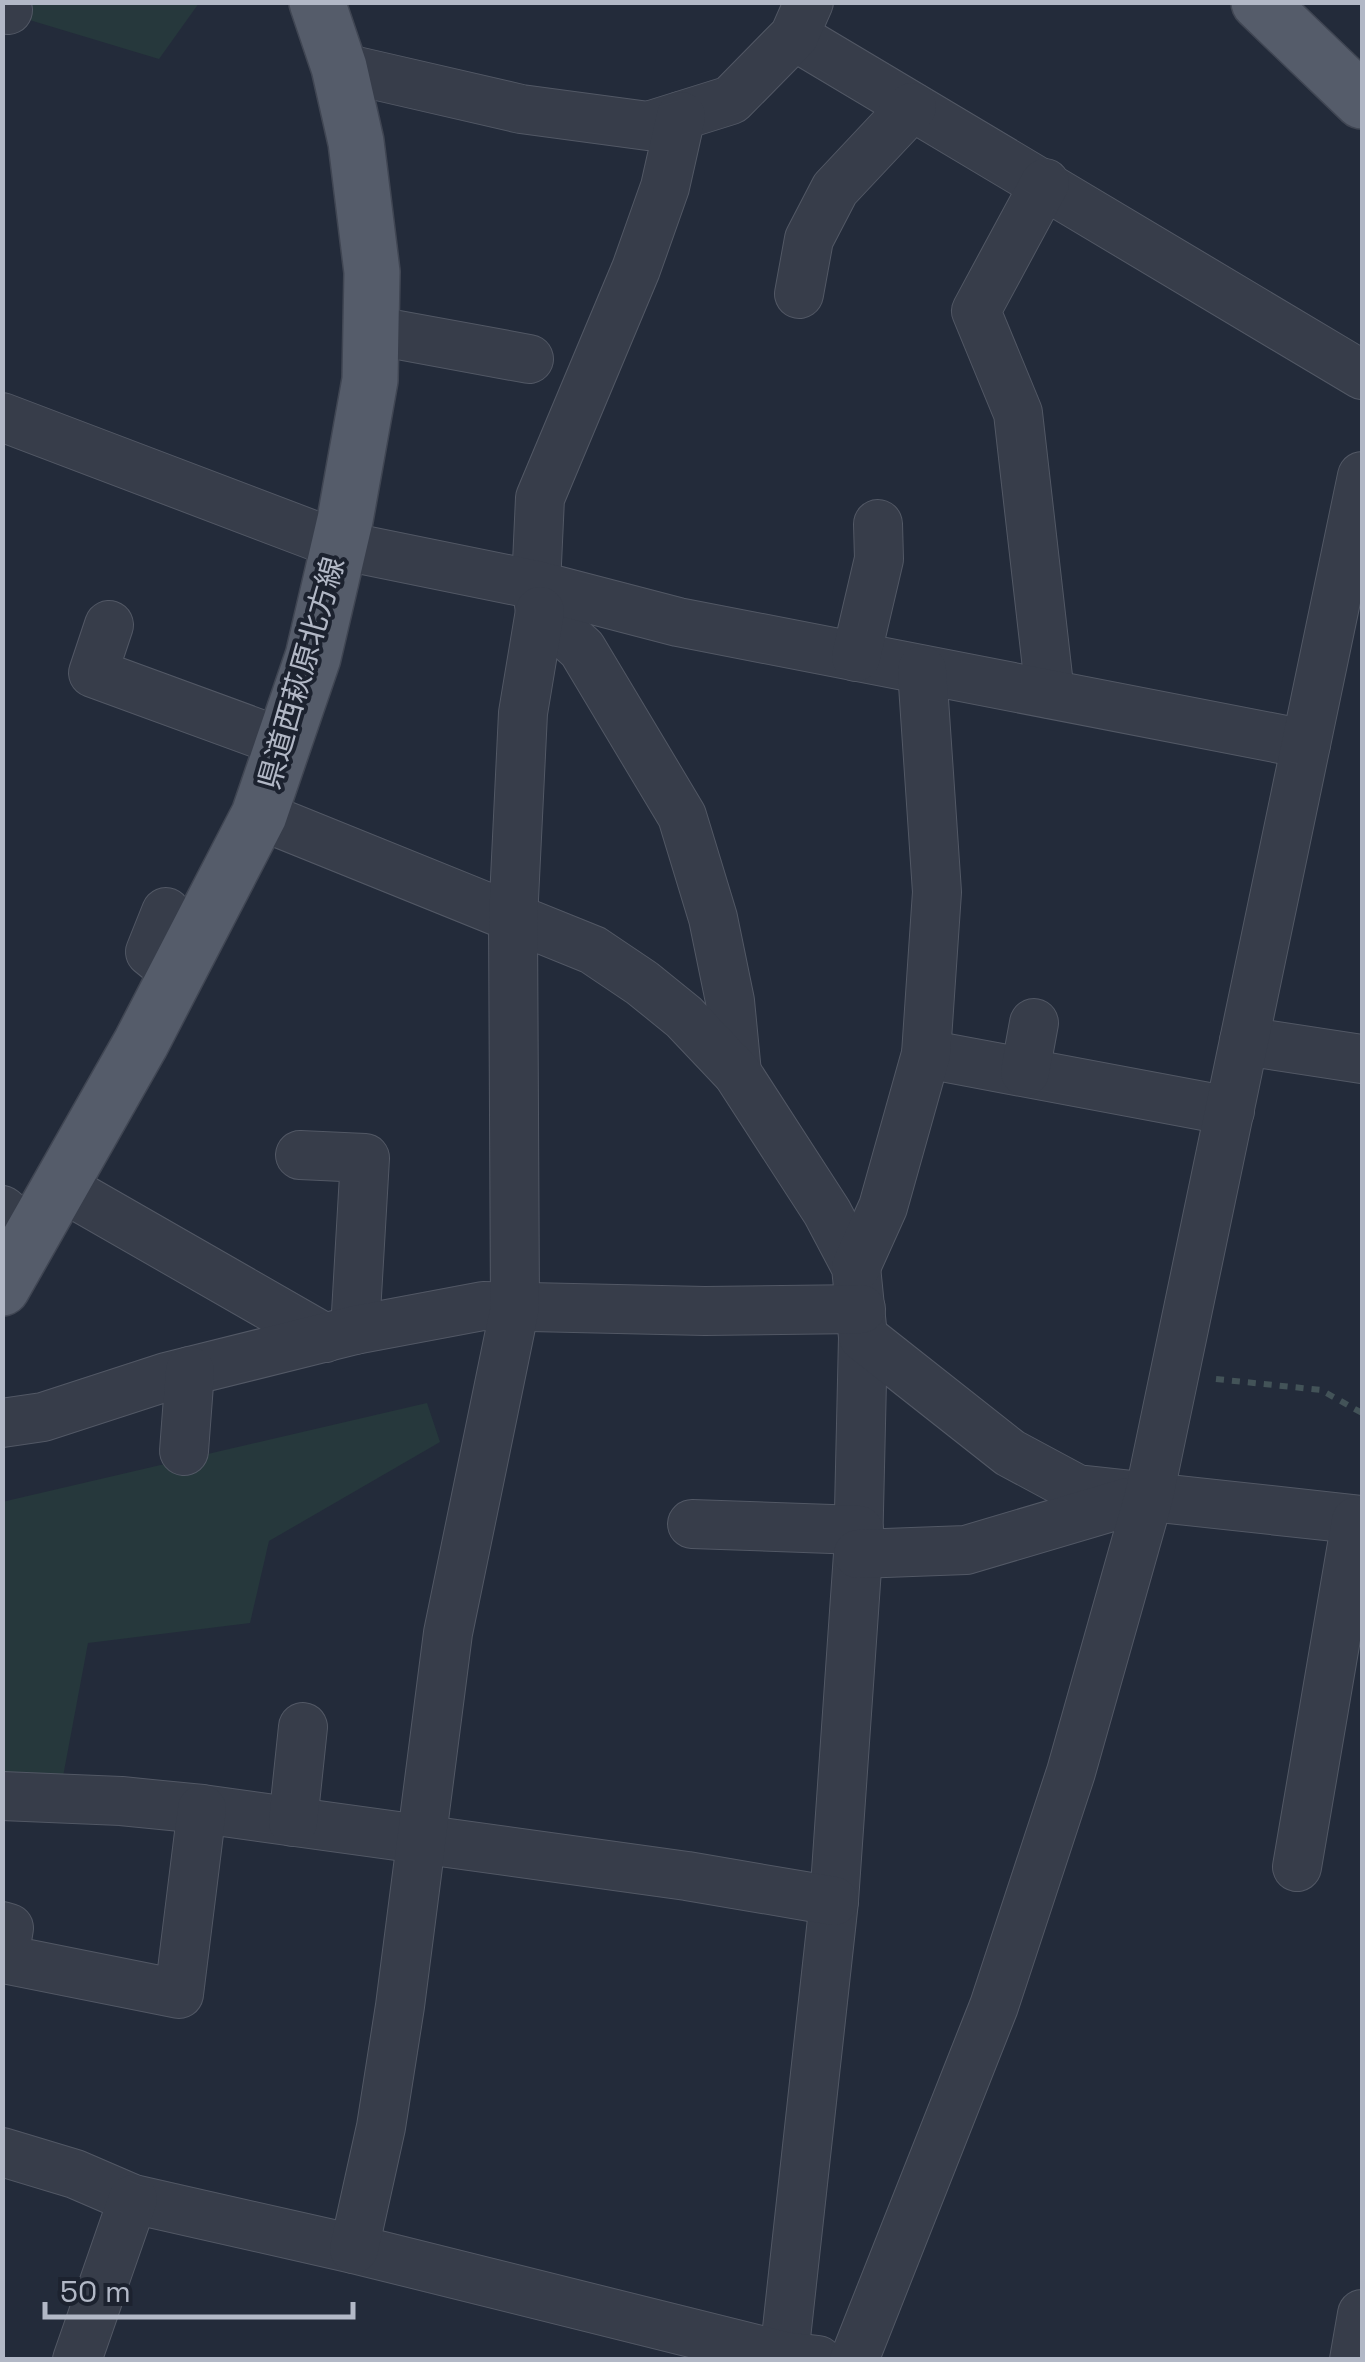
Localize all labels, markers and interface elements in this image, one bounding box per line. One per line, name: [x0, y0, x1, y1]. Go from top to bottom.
street label: 県道西萩原北方線: [249, 552, 353, 794]
scale bar: [45, 2257, 352, 2319]
text: 50 m: [60, 2272, 131, 2311]

